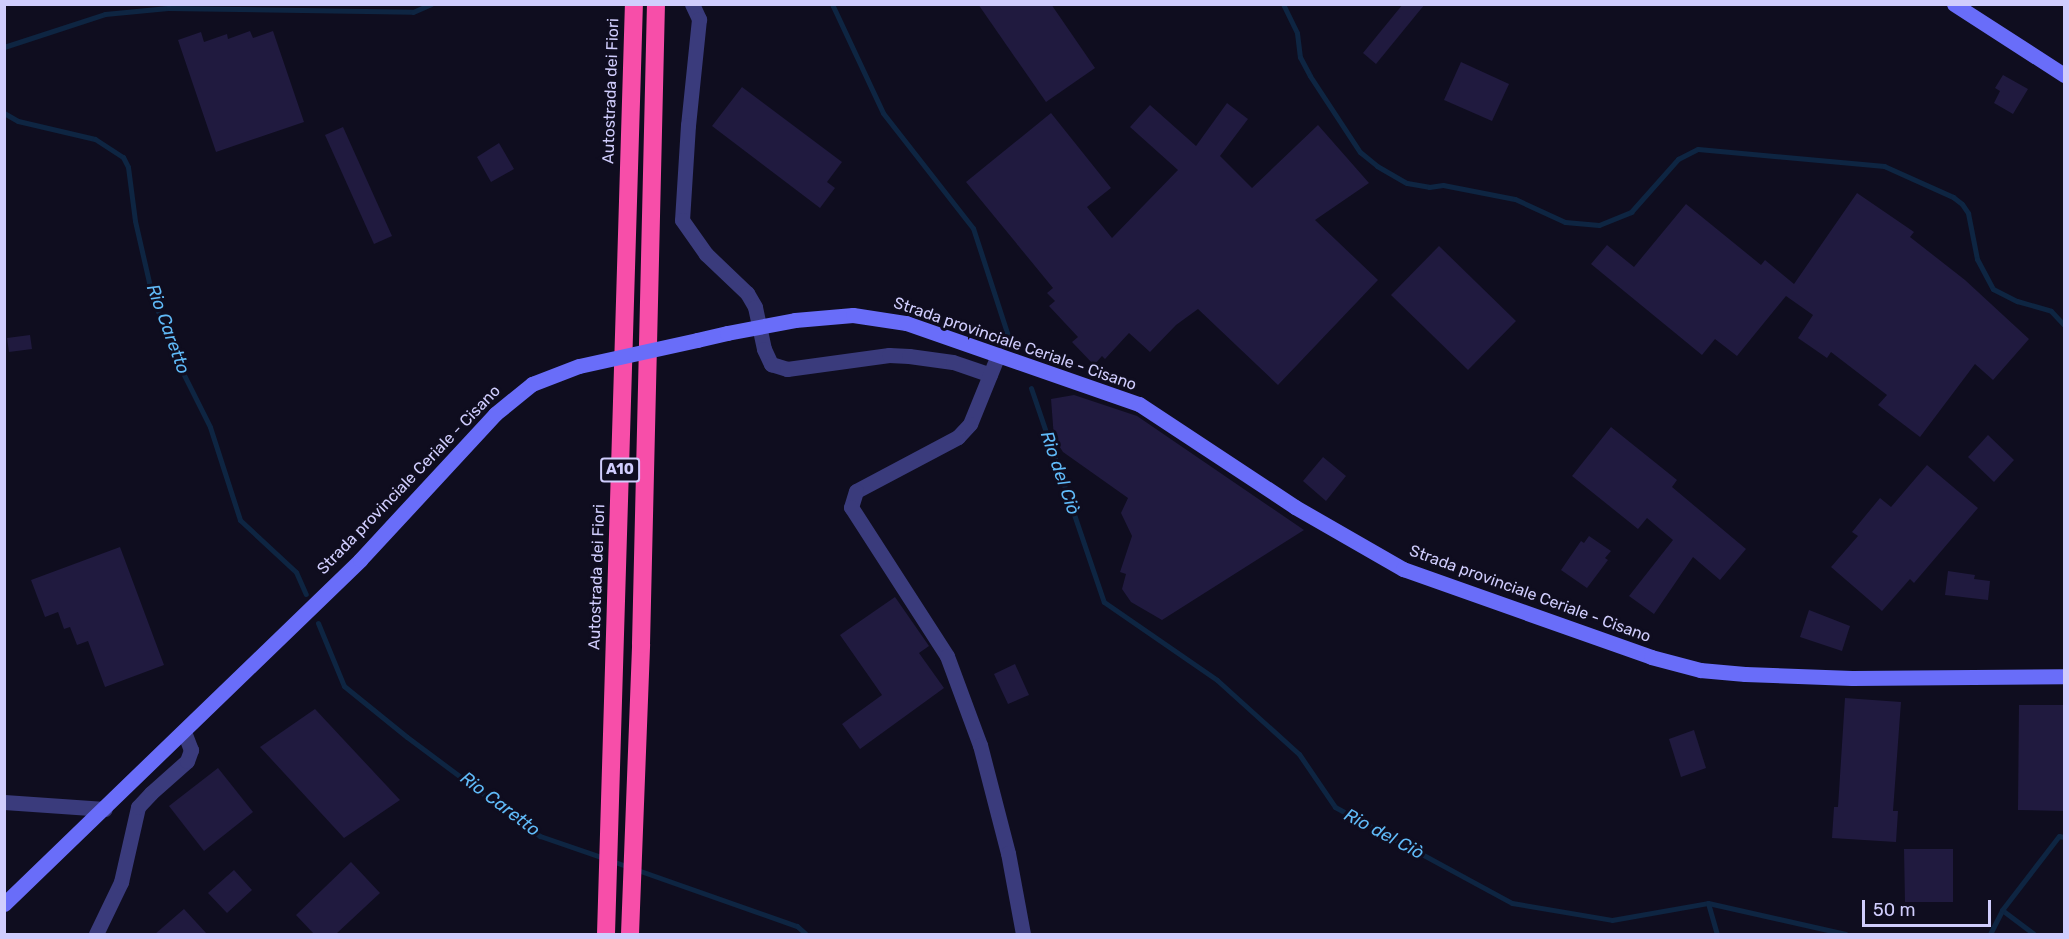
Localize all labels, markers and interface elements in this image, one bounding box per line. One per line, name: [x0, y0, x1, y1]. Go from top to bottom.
street label: Autostrada dei Fiori: [599, 18, 623, 164]
water label: Rio Caretto: [142, 281, 194, 377]
street label: Strada provinciale Ceriale - Cisano: [891, 293, 1139, 395]
street label: Strada provinciale Ceriale - Cisano: [313, 381, 505, 579]
water label: Rio del Ciò: [1036, 428, 1084, 518]
road number: A10: [599, 458, 641, 482]
street label: Autostrada dei Fiori: [585, 504, 609, 650]
street label: Strada provinciale Ceriale - Cisano: [1407, 541, 1653, 647]
water label: Rio Caretto: [456, 767, 544, 841]
water label: Rio del Ciò: [1340, 804, 1428, 864]
scale bar: [1865, 888, 1994, 926]
text: 50 m: [1873, 899, 1916, 921]

